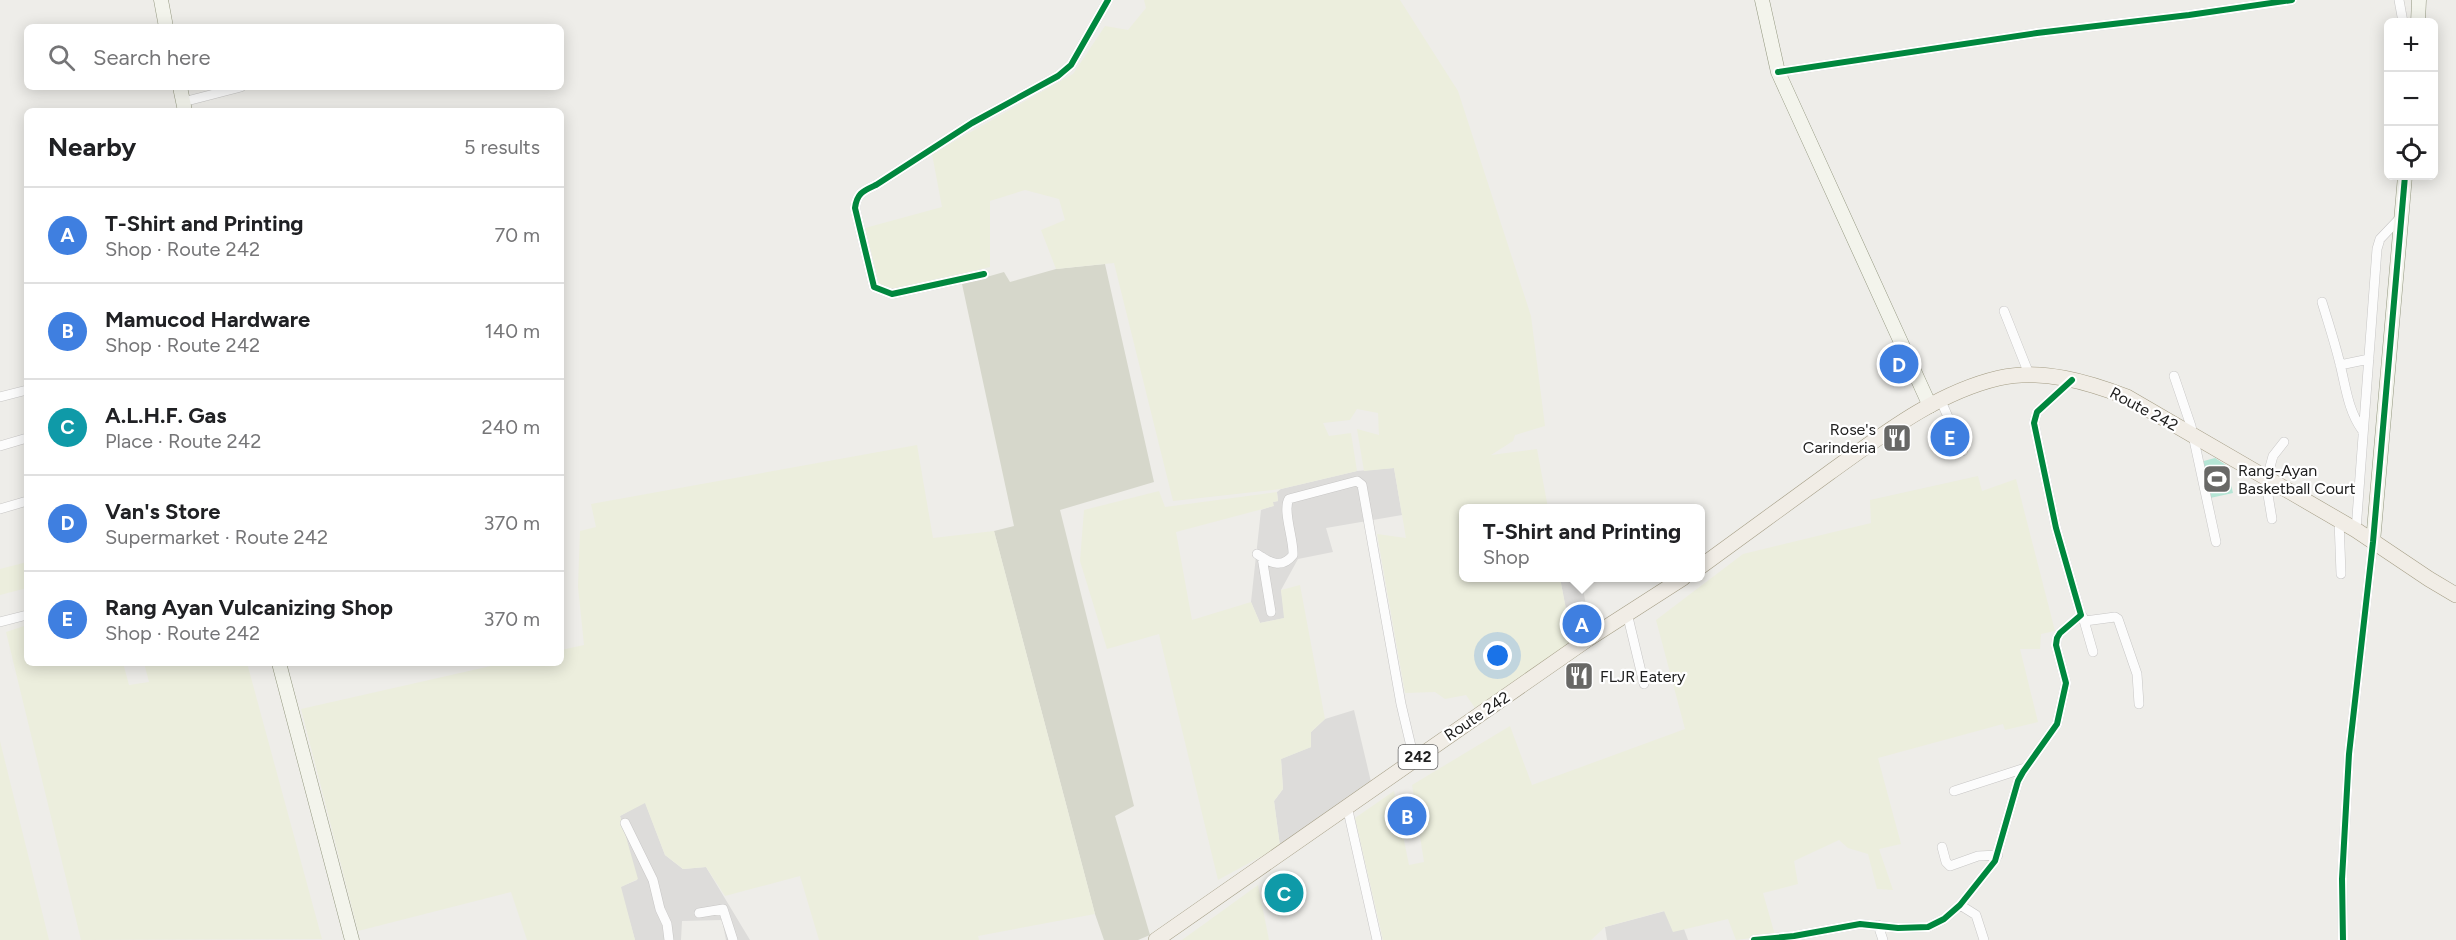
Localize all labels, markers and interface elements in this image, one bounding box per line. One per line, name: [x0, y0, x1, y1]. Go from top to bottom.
map controls: [2384, 18, 2438, 180]
button: +: [2384, 18, 2438, 72]
search box: [24, 24, 564, 90]
icon: search: [45, 41, 78, 74]
text: Search here: [93, 44, 211, 71]
button: −: [2384, 72, 2438, 126]
button: locate: [2384, 126, 2438, 180]
text: Nearby: [48, 131, 136, 163]
text: 5 results: [464, 135, 540, 159]
text: T-Shirt and Printing: [105, 210, 304, 237]
text: A: [60, 223, 75, 247]
text: 70 m: [494, 223, 540, 247]
text: Shop · Route 242: [105, 237, 260, 261]
text: Mamucod Hardware: [105, 306, 310, 333]
text: B: [61, 319, 74, 343]
text: 140 m: [485, 319, 540, 343]
text: Shop · Route 242: [105, 333, 260, 357]
pin: D: [1880, 342, 1918, 386]
street label: Route 242: [2107, 383, 2181, 435]
text: A.L.H.F. Gas: [105, 402, 227, 429]
pin: E: [1930, 414, 1970, 460]
text: C: [60, 415, 75, 439]
text: 240 m: [482, 415, 540, 439]
place label: Rose's Carinderia: [1803, 420, 1876, 457]
restaurant icon: Rose's Carinderia: [1881, 422, 1913, 454]
text: Place · Route 242: [105, 429, 261, 453]
place label: Rang-Ayan Basketball Court: [2238, 461, 2356, 498]
sports icon: Rang-Ayan Basketball Court: [2201, 463, 2233, 495]
text: Van's Store: [105, 498, 220, 525]
popup: [1459, 504, 1705, 582]
text: D: [61, 511, 75, 535]
text: 370 m: [484, 511, 540, 535]
text: T-Shirt and Printing: [1483, 518, 1681, 545]
text: Supermarket · Route 242: [105, 525, 328, 549]
text: Shop: [1483, 545, 1530, 569]
text: Rang Ayan Vulcanizing Shop: [105, 594, 393, 621]
pin: A: [1562, 602, 1602, 646]
text: E: [62, 607, 73, 631]
text: 370 m: [484, 607, 540, 631]
text: Shop · Route 242: [105, 621, 260, 645]
your location: [1483, 641, 1512, 670]
restaurant icon: FLJR Eatery: [1563, 660, 1595, 692]
place label: FLJR Eatery: [1600, 667, 1686, 686]
street label: Route 242: [1441, 687, 1513, 745]
road number: 242: [1398, 745, 1438, 769]
pin: B: [1388, 794, 1426, 838]
pin: C: [1264, 870, 1304, 916]

